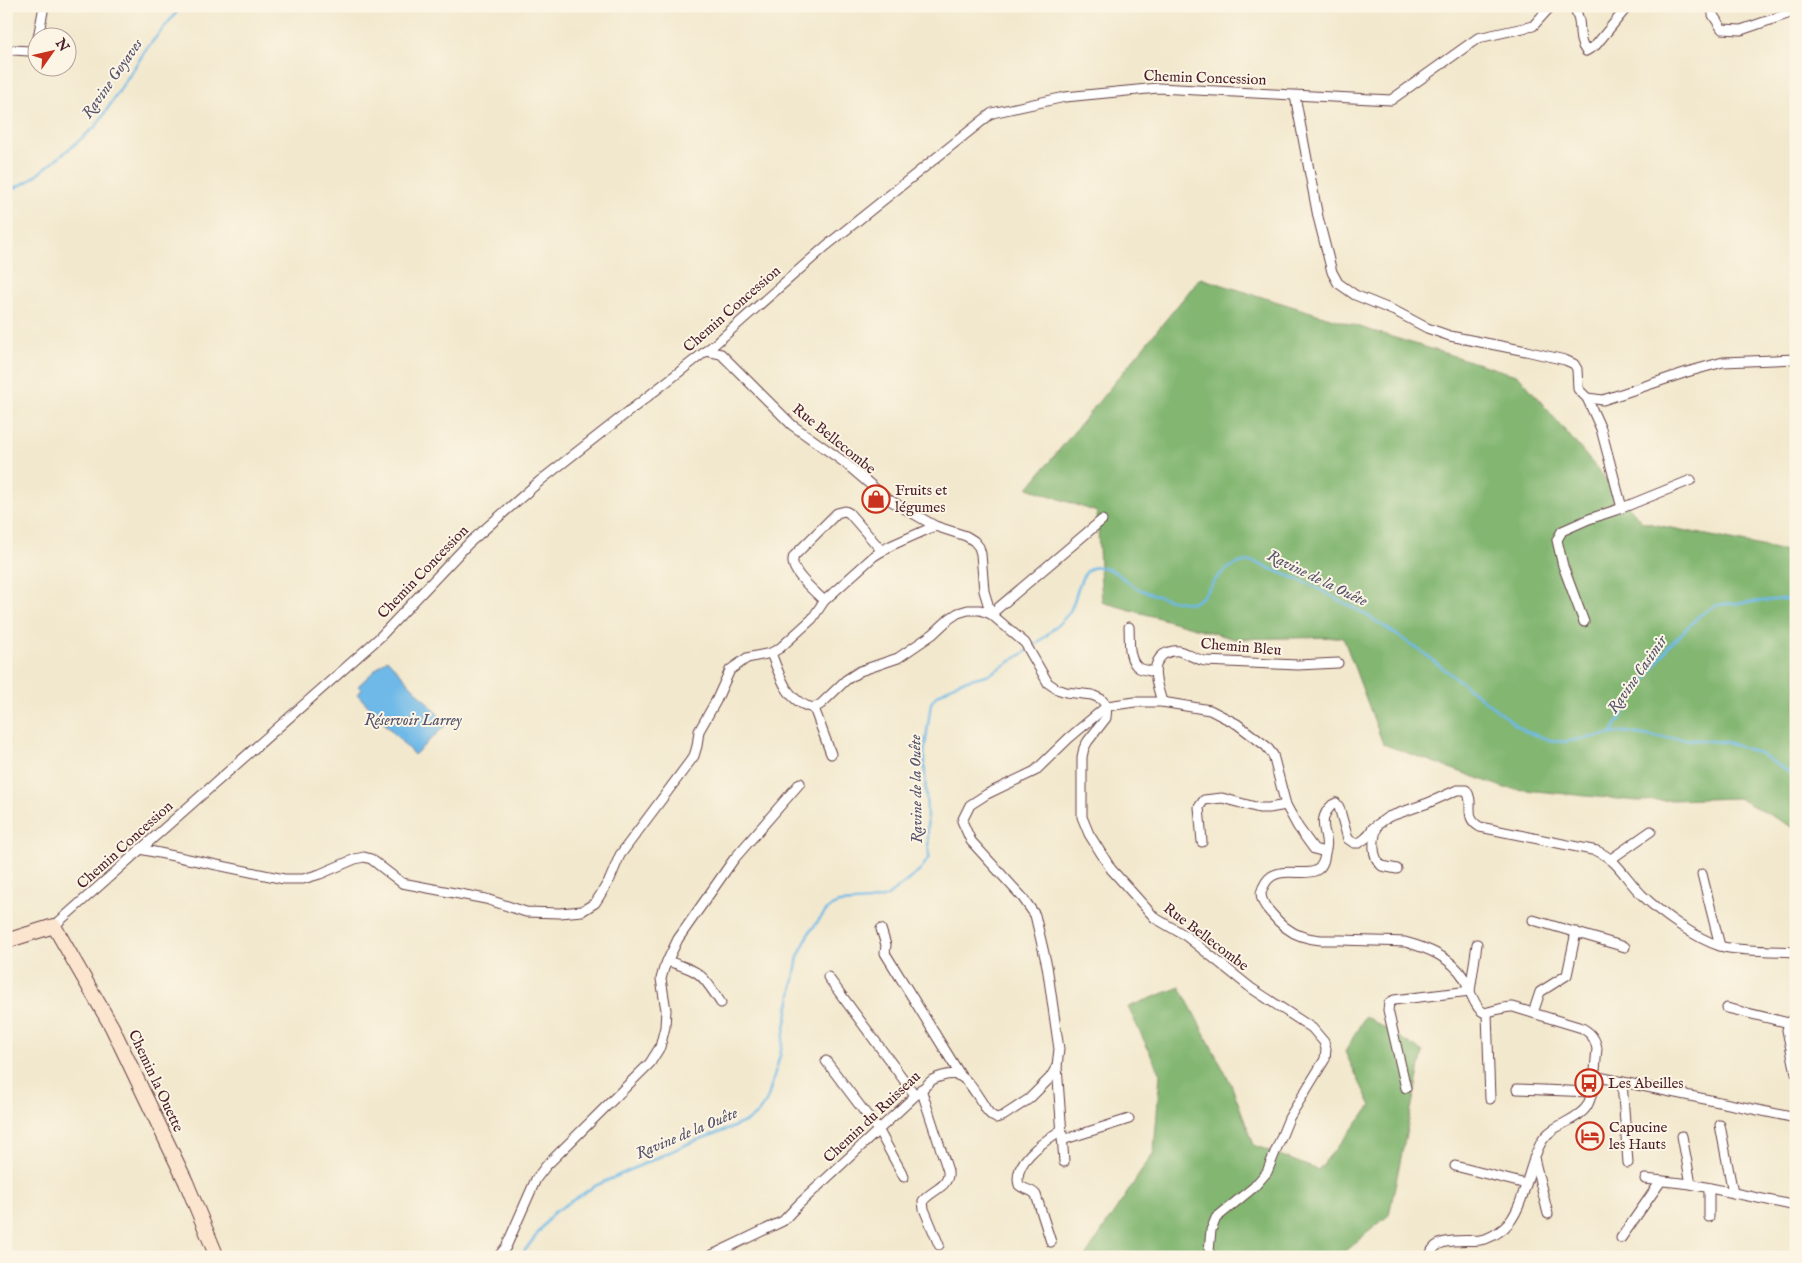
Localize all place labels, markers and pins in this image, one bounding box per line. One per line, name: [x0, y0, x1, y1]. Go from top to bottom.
place label: Fruits et légumes: [895, 481, 947, 517]
shop icon: Fruits et légumes: [861, 484, 891, 514]
bus stop icon: Les Abeilles: [1574, 1068, 1604, 1098]
place label: Les Abeilles: [1608, 1074, 1684, 1093]
place label: Capucine les Hauts: [1609, 1118, 1667, 1154]
hotel icon: Capucine les Hauts: [1575, 1121, 1605, 1151]

